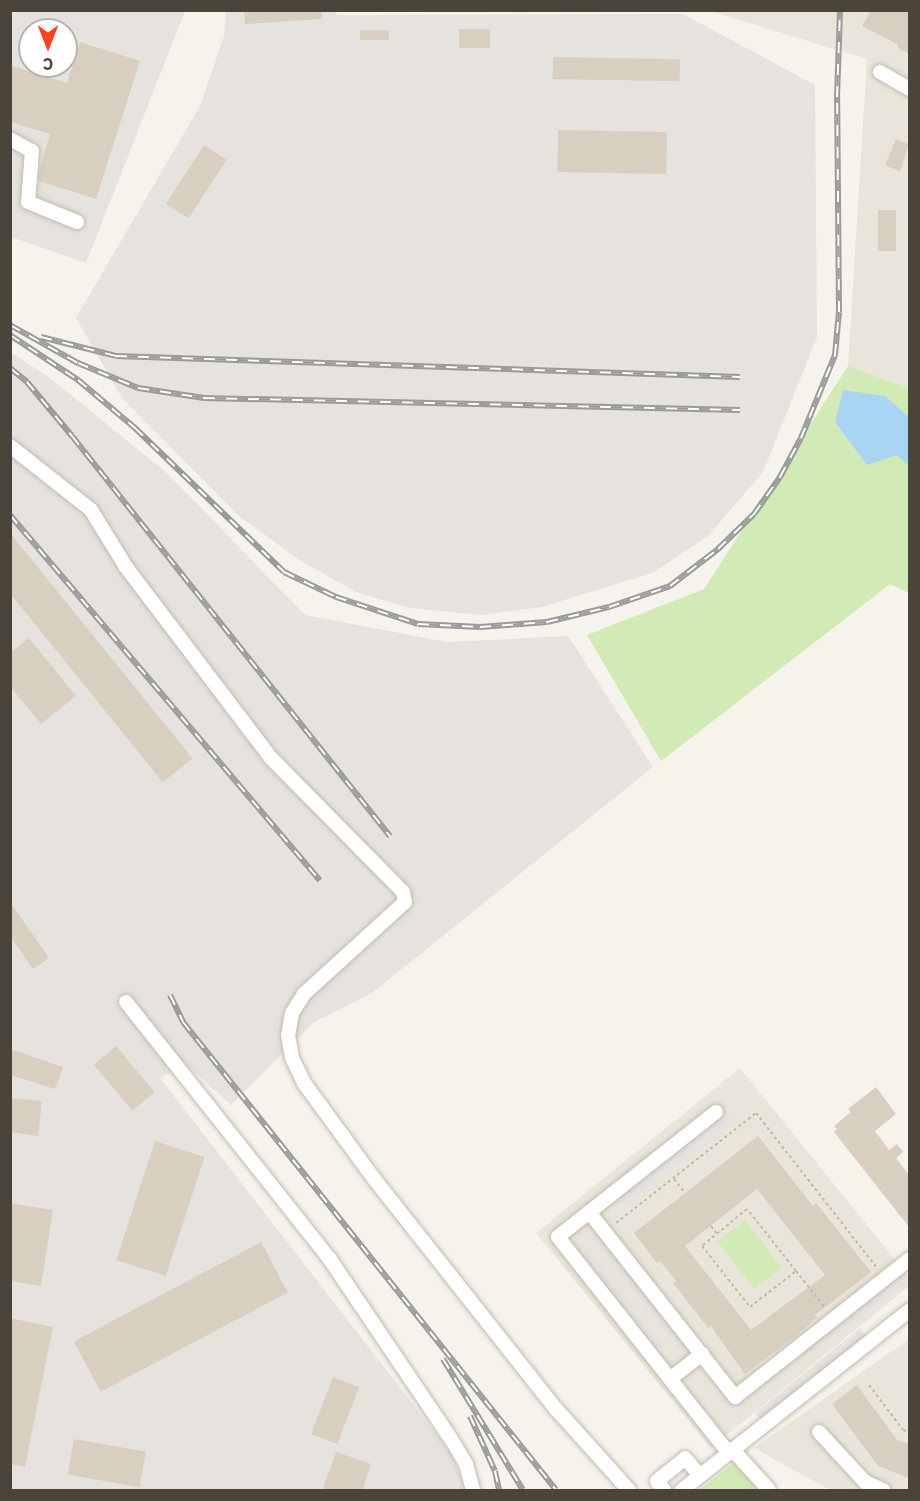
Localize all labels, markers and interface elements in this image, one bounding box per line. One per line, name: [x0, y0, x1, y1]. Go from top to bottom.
north arrow: [18, 18, 78, 78]
text: С: [43, 54, 53, 74]

